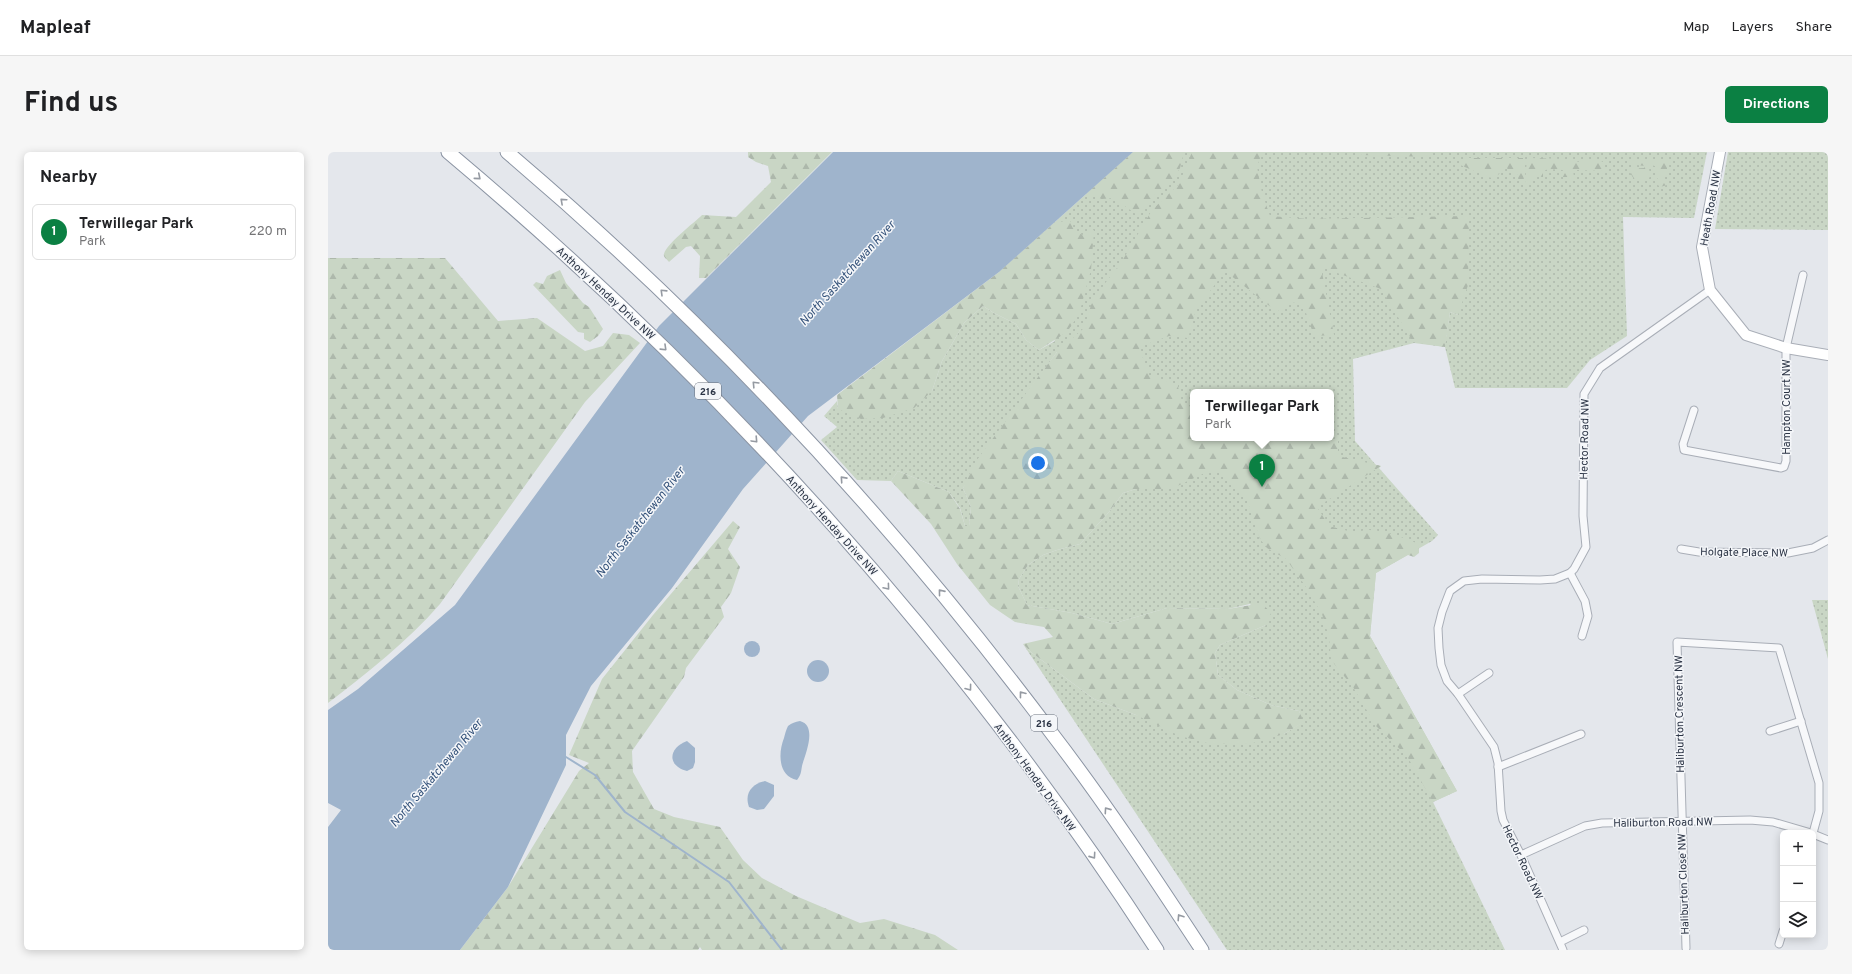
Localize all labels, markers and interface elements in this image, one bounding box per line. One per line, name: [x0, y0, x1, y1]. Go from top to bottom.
text: Mapleaf: [20, 16, 91, 40]
text: Map: [1683, 19, 1709, 36]
text: Layers: [1731, 19, 1773, 36]
text: Share: [1795, 19, 1832, 36]
text: Find us: [24, 86, 118, 122]
button: Directions: [1725, 86, 1828, 123]
text: Nearby: [40, 167, 97, 189]
street label: Heath Road NW: [1697, 169, 1725, 247]
one-way arrow: [473, 173, 481, 180]
one-way arrow: [560, 198, 568, 206]
text: Terwillegar Park: [79, 215, 194, 234]
water label: North Saskatchewan River: [796, 217, 900, 330]
text: 1: [51, 224, 57, 240]
text: 220 m: [249, 224, 287, 240]
text: Park: [79, 234, 106, 250]
street label: Anthony Henday Drive NW: [553, 244, 658, 343]
one-way arrow: [660, 289, 668, 297]
one-way arrow: [659, 343, 667, 350]
street label: Hampton Court NW: [1780, 359, 1794, 455]
one-way arrow: [752, 381, 759, 389]
road number: 216: [695, 383, 721, 399]
popup: [1190, 389, 1334, 441]
text: Terwillegar Park: [1205, 398, 1319, 417]
street label: Hector Road NW: [1577, 398, 1593, 480]
text: Park: [1205, 417, 1232, 433]
one-way arrow: [750, 435, 758, 443]
your location: [1028, 453, 1048, 473]
pin: 1: [1249, 454, 1275, 487]
water label: North Saskatchewan River: [593, 463, 690, 581]
street label: Anthony Henday Drive NW: [782, 473, 880, 579]
one-way arrow: [841, 476, 848, 484]
street label: Holgate Place NW: [1700, 545, 1788, 561]
one-way arrow: [883, 582, 890, 590]
one-way arrow: [939, 590, 946, 597]
street label: Haliburton Crescent NW: [1672, 655, 1688, 773]
one-way arrow: [964, 684, 972, 691]
one-way arrow: [1019, 691, 1026, 698]
water label: North Saskatchewan River: [387, 715, 488, 831]
road number: 216: [1031, 715, 1057, 731]
street label: Anthony Henday Drive NW: [990, 721, 1078, 834]
one-way arrow: [1105, 807, 1112, 814]
street label: Haliburton Road NW: [1613, 815, 1713, 831]
street label: Hector Road NW: [1499, 823, 1546, 902]
map controls: [1780, 830, 1816, 938]
button: +: [1780, 830, 1816, 866]
street label: Haliburton Close NW: [1675, 833, 1693, 935]
one-way arrow: [1088, 852, 1096, 859]
button: −: [1780, 866, 1816, 902]
button: layers: [1780, 902, 1816, 938]
one-way arrow: [1178, 914, 1185, 921]

